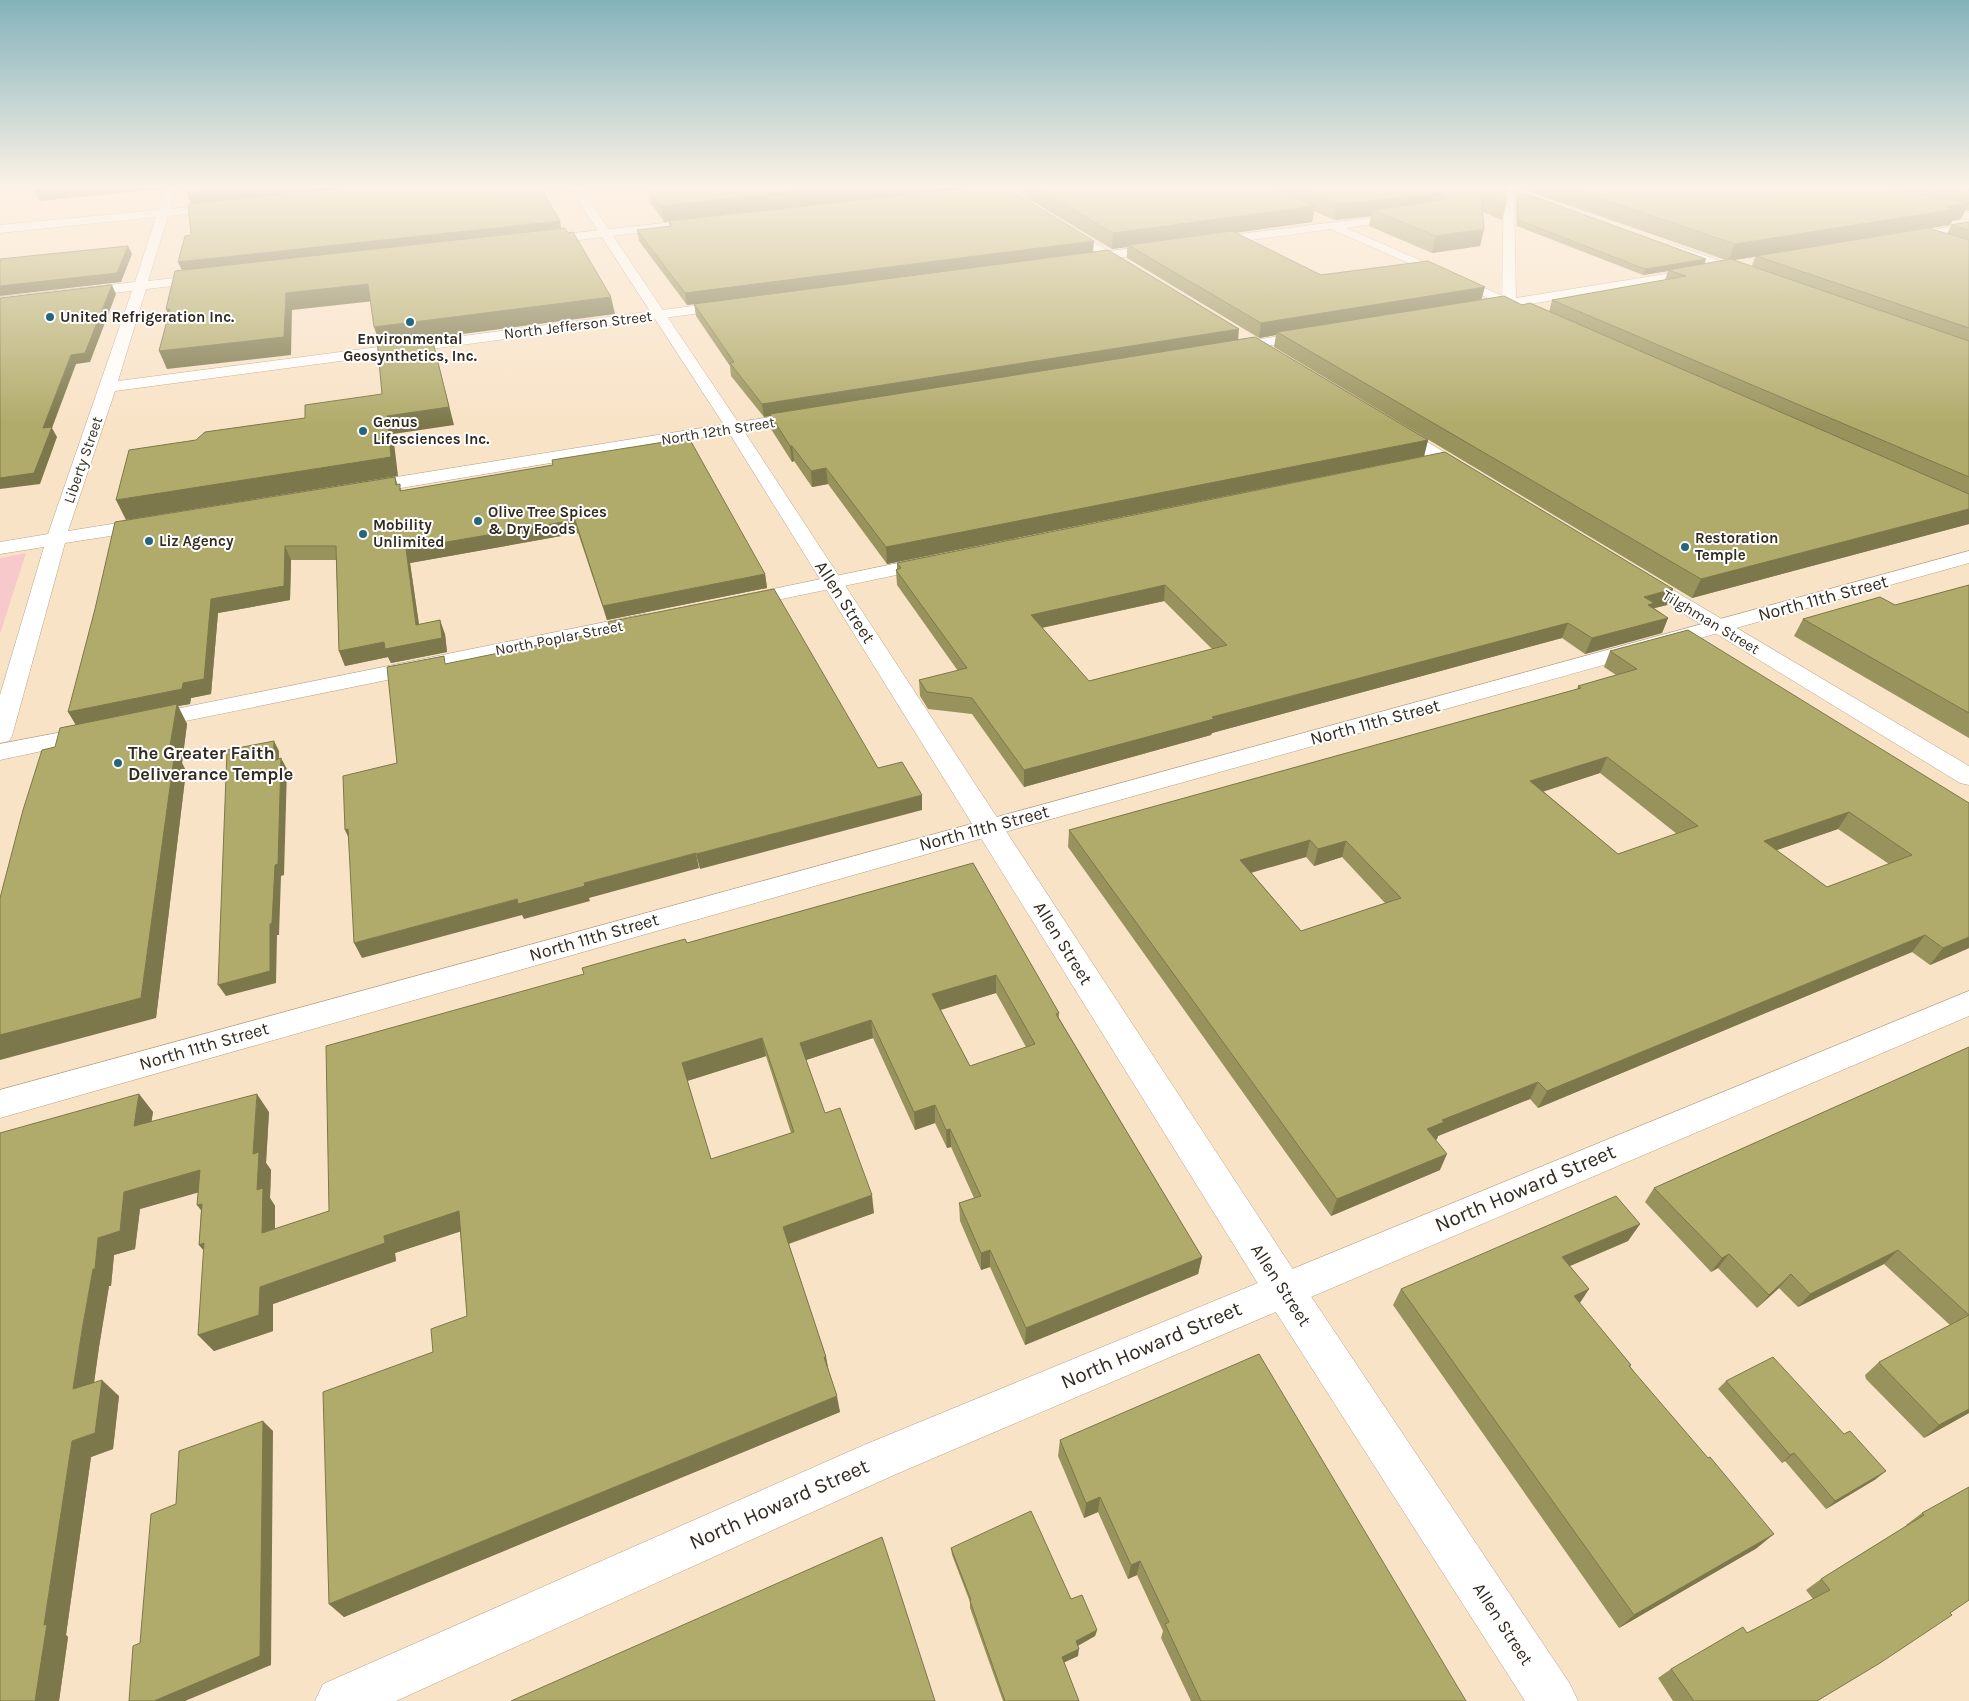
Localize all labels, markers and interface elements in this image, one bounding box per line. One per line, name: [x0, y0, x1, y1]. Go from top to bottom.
street label: North Jefferson Street: [503, 307, 653, 343]
place label: United Refrigeration Inc.: [60, 308, 234, 326]
marker: United Refrigeration Inc.: [44, 311, 56, 323]
marker: Environmental Geosynthetics, Inc.: [404, 316, 416, 328]
place label: Environmental Geosynthetics, Inc.: [343, 330, 477, 365]
place label: Genus Lifesciences Inc.: [373, 413, 490, 448]
street label: North 12th Street: [660, 413, 777, 449]
street label: Liberty Street: [60, 414, 106, 506]
marker: Genus Lifesciences Inc.: [357, 425, 369, 437]
place label: Olive Tree Spices & Dry Foods: [488, 503, 607, 538]
marker: Olive Tree Spices & Dry Foods: [472, 515, 484, 527]
place label: Mobility Unlimited: [373, 516, 444, 551]
marker: Mobility Unlimited: [357, 528, 369, 540]
place label: Restoration Temple: [1695, 529, 1778, 564]
place label: Liz Agency: [159, 532, 234, 550]
marker: Liz Agency: [143, 535, 155, 547]
marker: Restoration Temple: [1679, 541, 1691, 553]
street label: Allen Street: [810, 556, 880, 648]
street label: North 11th Street: [1756, 570, 1891, 626]
street label: Tilghman Street: [1659, 586, 1763, 658]
street label: North Poplar Street: [493, 617, 625, 659]
street label: North 11th Street: [1308, 694, 1443, 750]
place label: The Greater Faith Deliverance Temple: [128, 742, 293, 785]
marker: The Greater Faith Deliverance Temple: [112, 757, 124, 769]
street label: North 11th Street: [917, 800, 1052, 856]
street label: Allen Street: [1029, 897, 1097, 989]
street label: North 11th Street: [527, 908, 662, 966]
street label: North 11th Street: [137, 1017, 272, 1075]
street label: North Howard Street: [1431, 1139, 1619, 1237]
street label: Allen Street: [1246, 1239, 1316, 1331]
street label: North Howard Street: [1057, 1296, 1245, 1394]
street label: North Howard Street: [686, 1454, 873, 1554]
street label: Allen Street: [1468, 1578, 1538, 1670]

